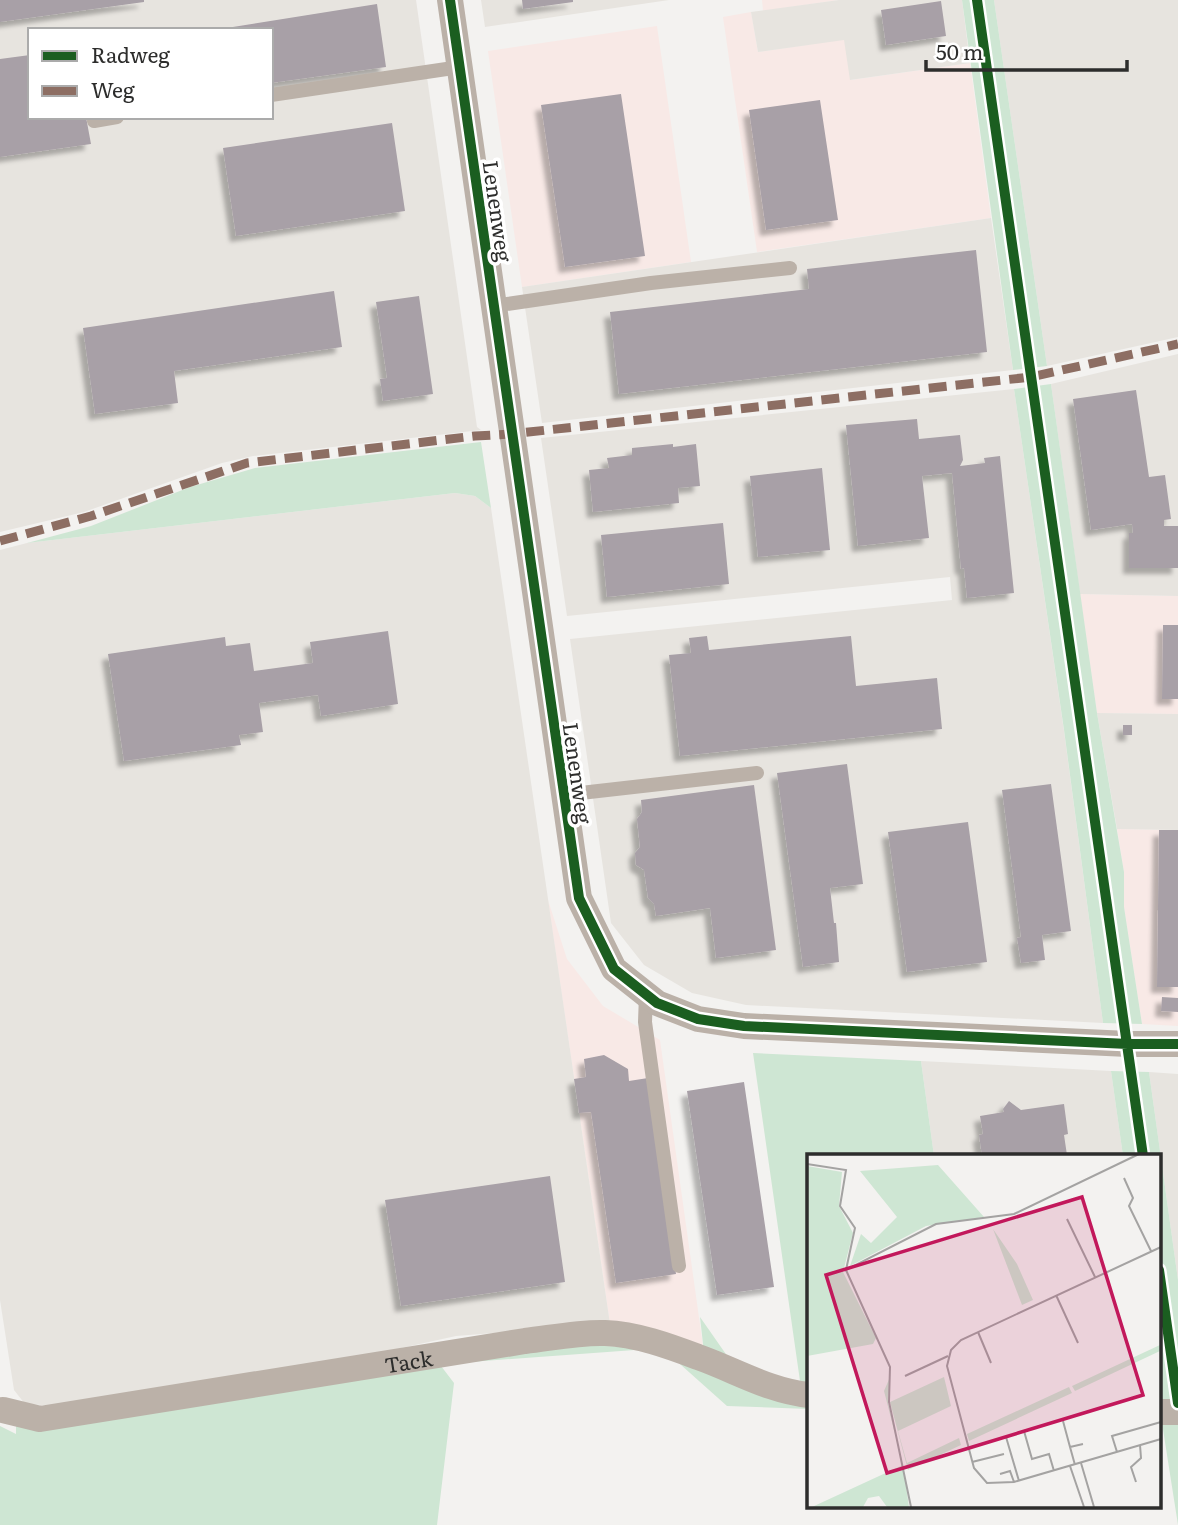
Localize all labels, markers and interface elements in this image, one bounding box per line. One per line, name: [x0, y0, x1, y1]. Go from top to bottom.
legend: [28, 28, 273, 119]
scale bar: [926, 28, 1127, 72]
text: 50 m: [936, 35, 983, 66]
text: Radweg: [91, 38, 170, 69]
text: Weg: [91, 73, 135, 104]
street label: Lenenweg: [477, 158, 521, 264]
street label: Lenenweg: [557, 720, 601, 826]
inset map: [807, 1154, 1160, 1508]
street label: Tack: [382, 1341, 435, 1379]

